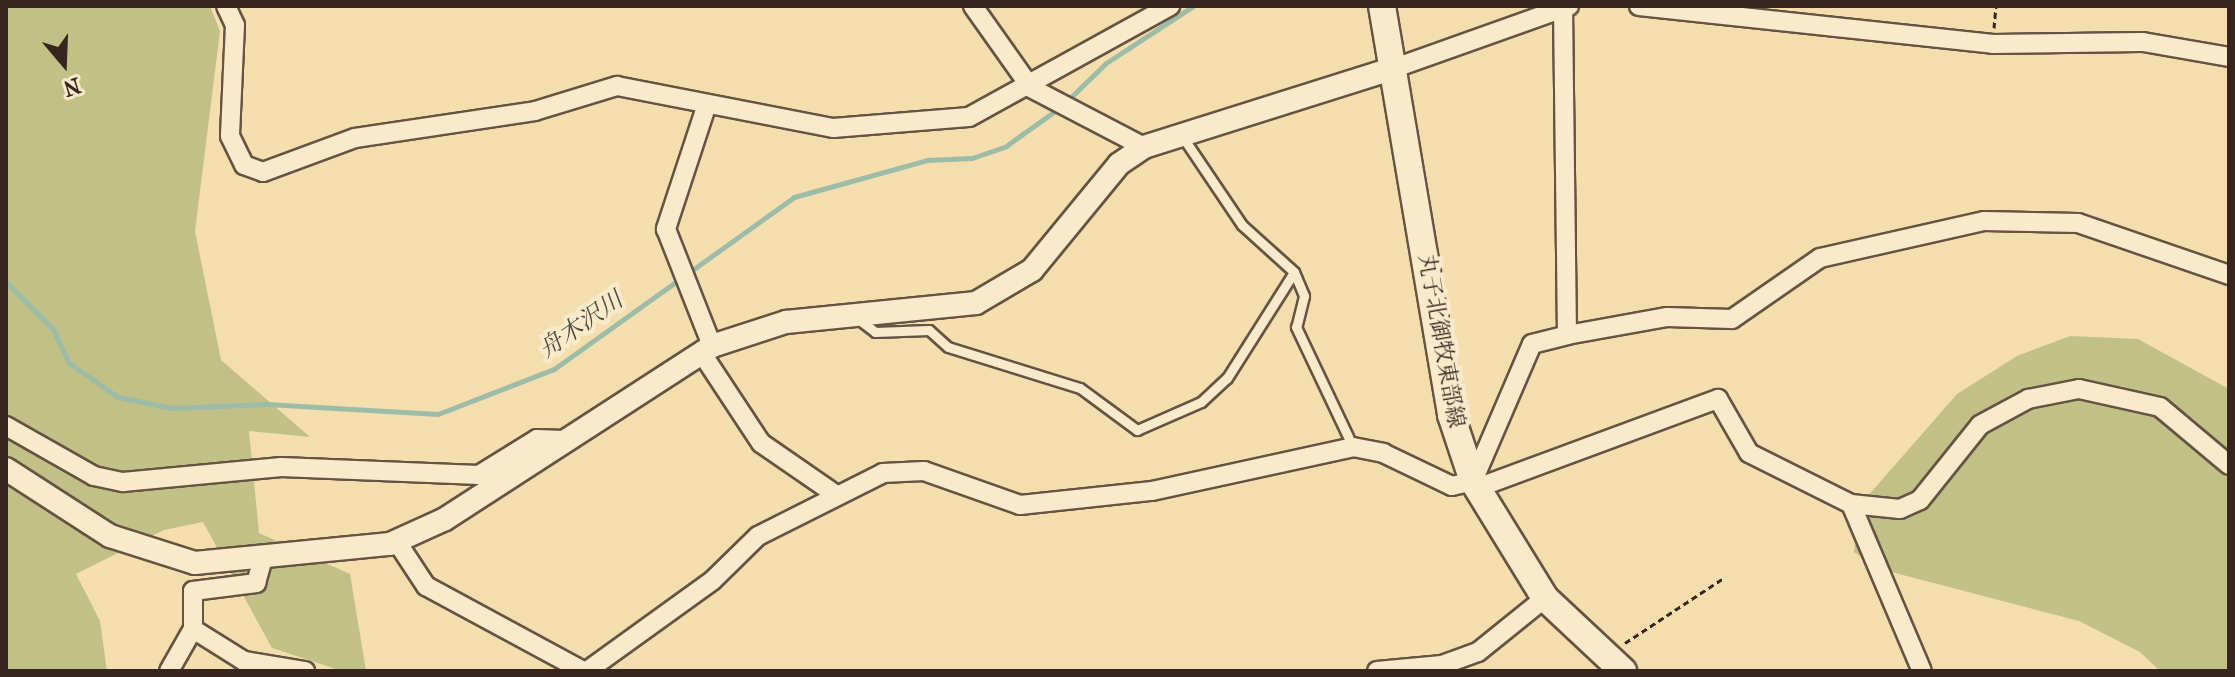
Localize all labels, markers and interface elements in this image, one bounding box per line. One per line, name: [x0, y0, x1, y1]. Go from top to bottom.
north arrow: [24, 24, 104, 104]
text: N: [60, 72, 84, 102]
street label: 丸子北御牧東部線: [1413, 252, 1469, 430]
water label: 舟木沢川: [533, 286, 629, 364]

